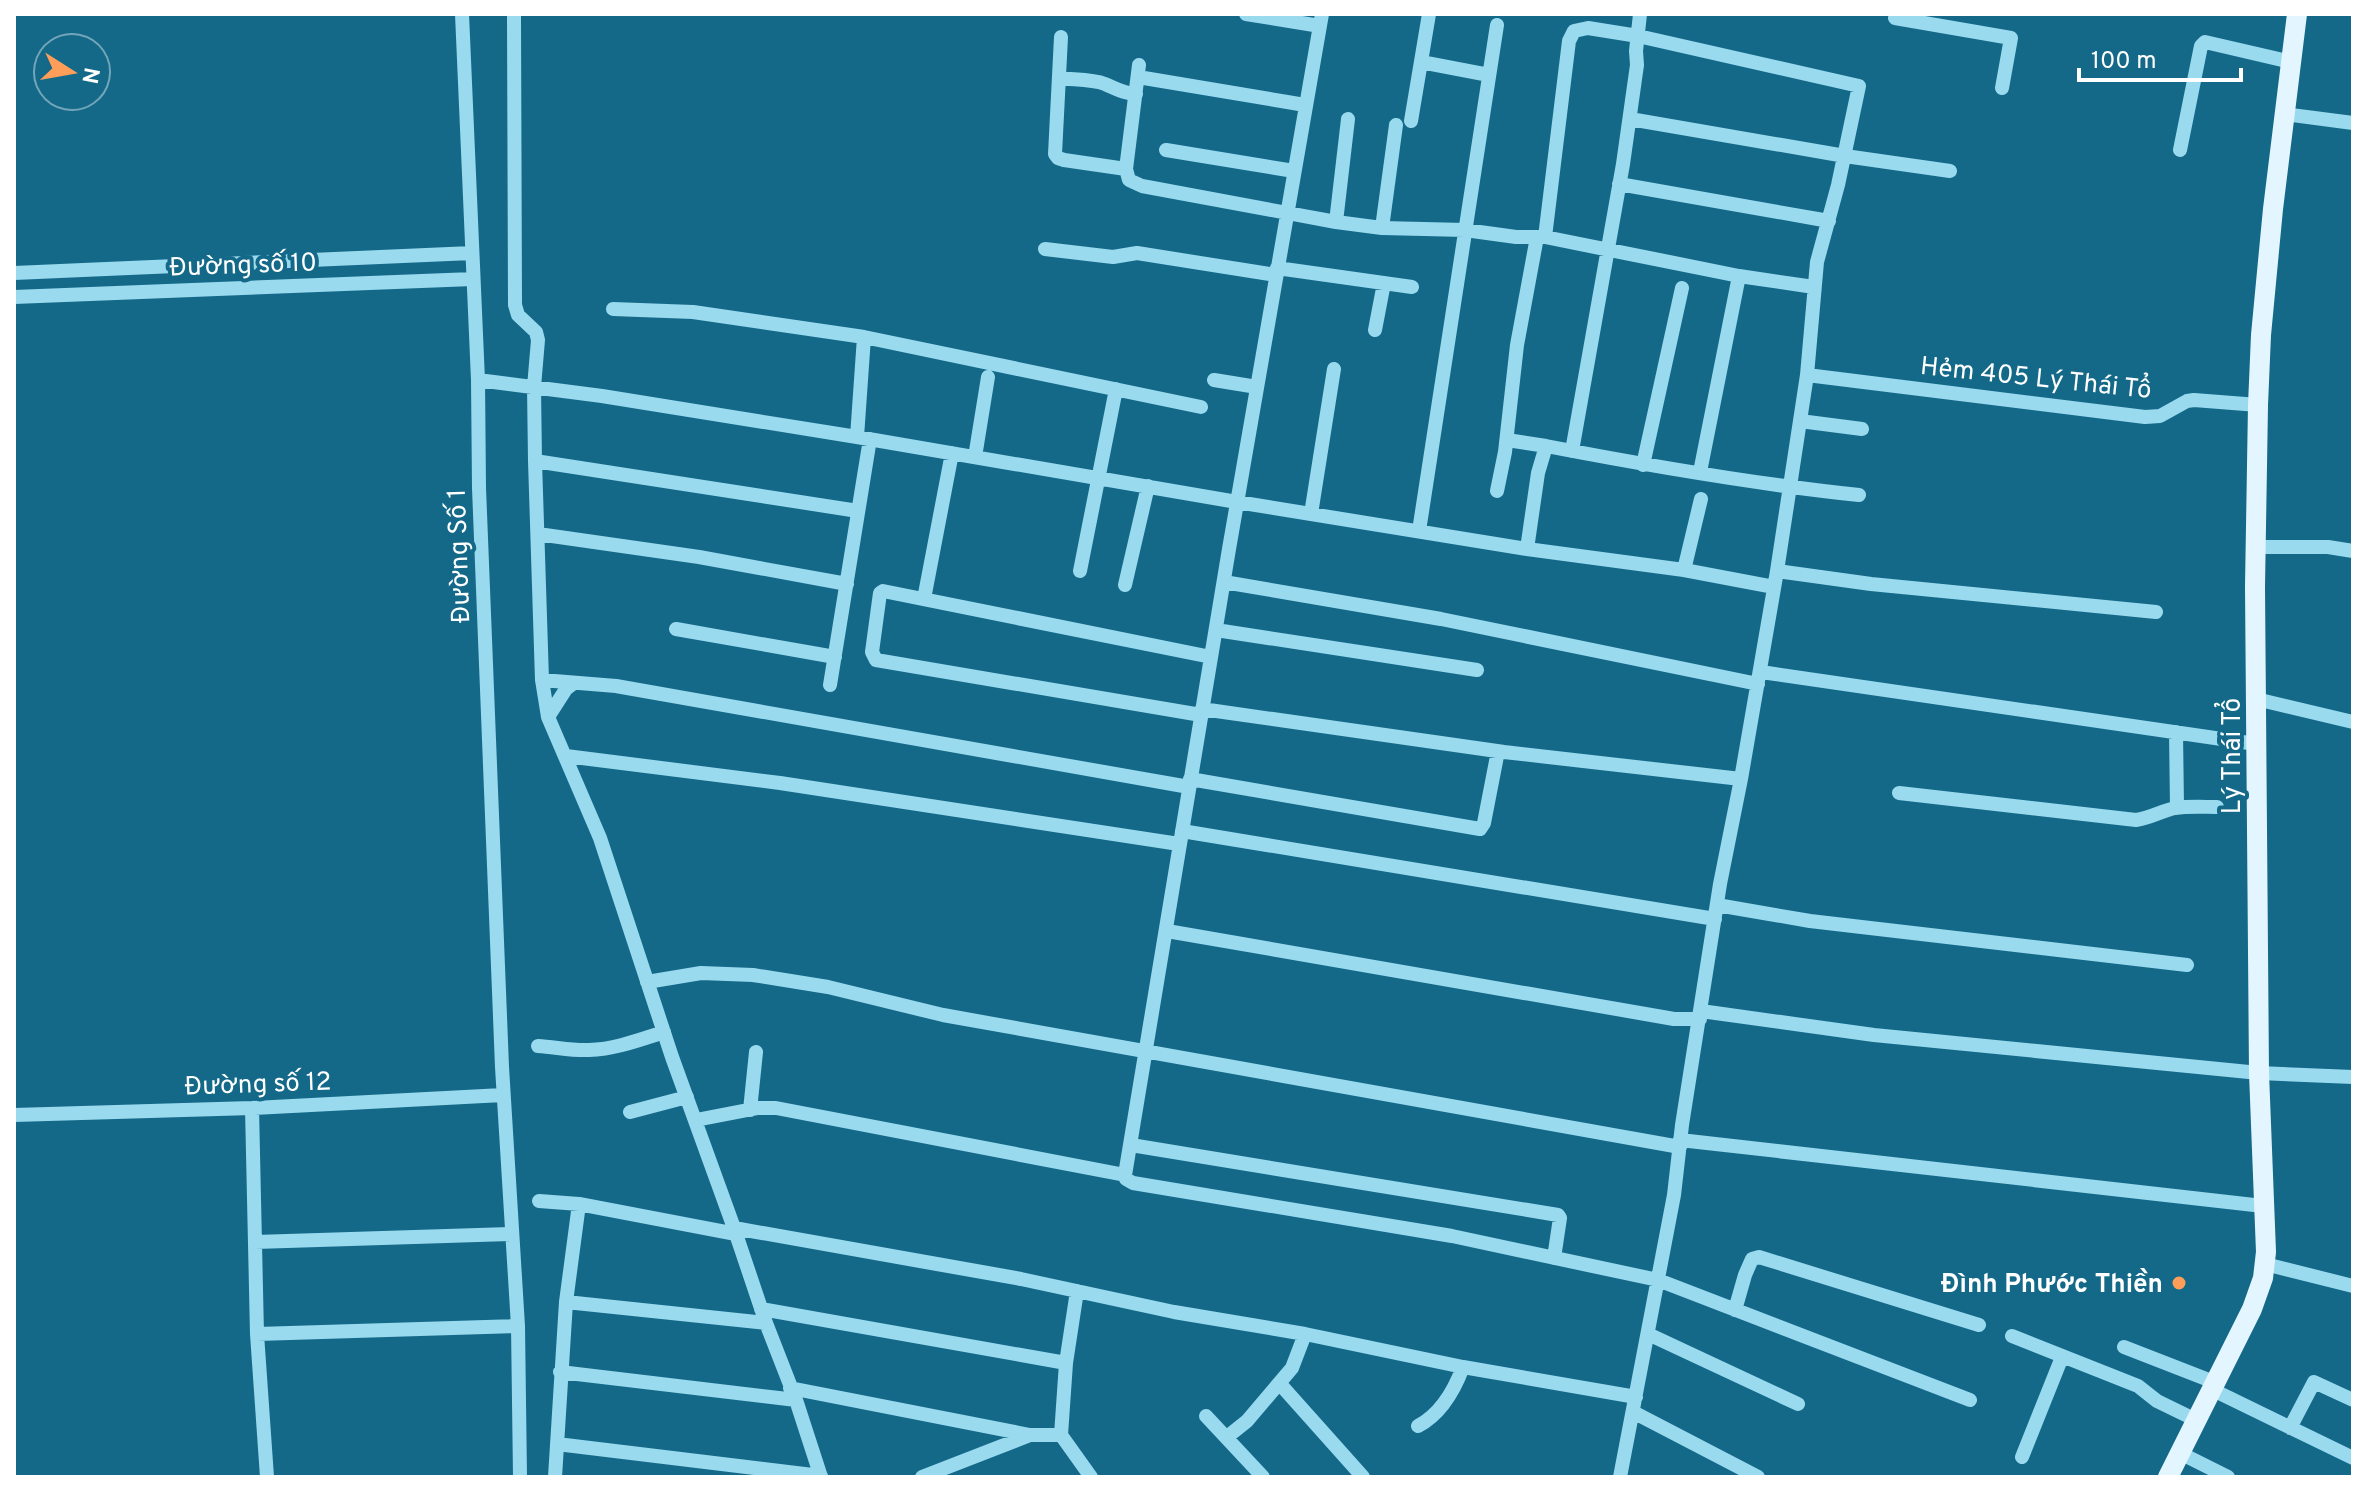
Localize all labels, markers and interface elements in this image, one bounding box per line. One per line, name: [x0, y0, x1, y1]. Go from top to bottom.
north arrow: [32, 32, 112, 112]
scale bar: [2079, 32, 2241, 82]
text: 100 m: [2091, 47, 2157, 77]
text: N: [74, 65, 104, 86]
street label: Đường số 10: [169, 246, 318, 286]
street label: Hẻm 405 Lý Thái Tổ: [1918, 348, 2153, 408]
street label: Đường Số 1: [441, 488, 479, 624]
street label: Lý Thái Tổ: [2214, 698, 2250, 814]
street label: Đường số 12: [184, 1065, 332, 1105]
place label: Đình Phước Thiền: [1941, 1268, 2163, 1302]
marker: Đình Phước Thiền: [2170, 1274, 2188, 1292]

